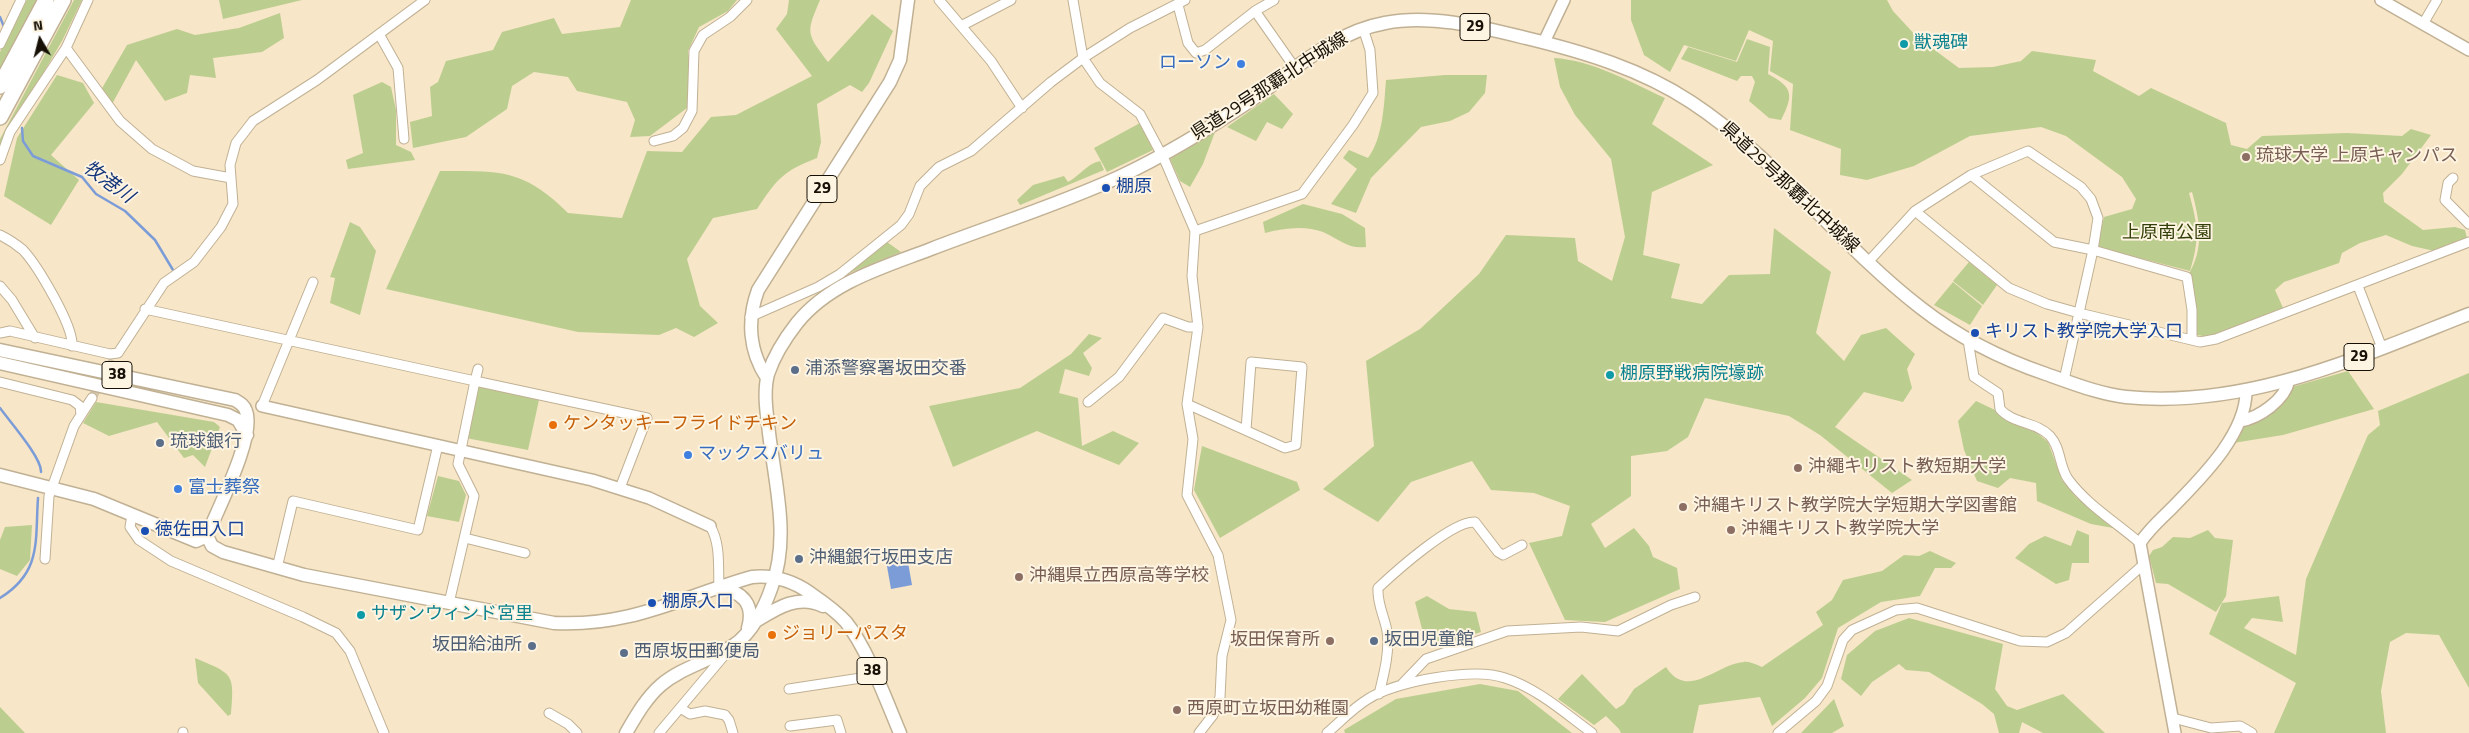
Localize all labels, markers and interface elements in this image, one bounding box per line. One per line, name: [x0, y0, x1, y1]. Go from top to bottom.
text: N: [32, 14, 44, 36]
road number: 29: [1460, 14, 1490, 41]
north arrow: [15, 15, 65, 65]
street label: 県道29号那覇北中城線: [1188, 28, 1352, 146]
place label: 獣魂碑: [1914, 33, 1968, 55]
marker: 獣魂碑: [1898, 38, 1910, 50]
place label: ローソン: [1159, 53, 1231, 75]
marker: ローソン: [1235, 58, 1247, 70]
street label: 県道29号那覇北中城線: [1715, 118, 1863, 258]
place label: 琉球大学 上原キャンパス: [2256, 146, 2458, 168]
marker: 琉球大学 上原キャンパス: [2240, 151, 2252, 163]
water label: 牧港川: [78, 157, 138, 209]
road number: 29: [807, 175, 837, 202]
place label: 棚原: [1116, 177, 1152, 199]
marker: 棚原: [1100, 182, 1112, 194]
park label: 上原南公園: [2122, 223, 2212, 245]
place label: キリスト教学院大学入口: [1985, 322, 2183, 344]
marker: キリスト教学院大学入口: [1969, 327, 1981, 339]
road number: 29: [2344, 344, 2374, 371]
place label: 浦添警察署坂田交番: [805, 359, 967, 381]
road number: 38: [102, 362, 132, 388]
marker: 浦添警察署坂田交番: [789, 364, 801, 376]
place label: 棚原野戦病院壕跡: [1620, 364, 1764, 386]
marker: 棚原野戦病院壕跡: [1604, 369, 1616, 381]
place label: ケンタッキーフライドチキン: [563, 414, 797, 436]
marker: ケンタッキーフライドチキン: [547, 419, 559, 431]
place label: 琉球銀行: [170, 432, 242, 454]
marker: 琉球銀行: [154, 437, 166, 449]
place label: マックスバリュ: [698, 444, 824, 466]
marker: マックスバリュ: [682, 449, 694, 461]
place label: 沖繩キリスト教短期大学: [1808, 457, 2006, 479]
marker: 沖繩キリスト教短期大学: [1792, 462, 1804, 474]
place label: 富士葬祭: [188, 478, 260, 500]
marker: 富士葬祭: [172, 483, 184, 495]
place label: 沖縄キリスト教学院大学短期大学図書館: [1693, 496, 2017, 518]
marker: 沖縄キリスト教学院大学短期大学図書館: [1677, 501, 1689, 513]
place label: 沖縄キリスト教学院大学: [1741, 519, 1939, 541]
place label: 徳佐田入口: [155, 520, 245, 542]
marker: 沖縄キリスト教学院大学: [1725, 524, 1737, 536]
marker: 徳佐田入口: [139, 525, 151, 537]
place label: 沖縄銀行坂田支店: [809, 548, 953, 570]
marker: 沖縄銀行坂田支店: [793, 553, 805, 565]
place label: 沖縄県立西原高等学校: [1029, 566, 1209, 588]
marker: 沖縄県立西原高等学校: [1013, 571, 1025, 583]
place label: 棚原入口: [662, 592, 734, 614]
marker: 棚原入口: [646, 597, 658, 609]
place label: サザンウィンド宮里: [371, 604, 533, 626]
marker: サザンウィンド宮里: [355, 609, 367, 621]
place label: ジョリーパスタ: [782, 624, 908, 646]
marker: ジョリーパスタ: [766, 629, 778, 641]
place label: 坂田保育所: [1230, 630, 1320, 652]
place label: 坂田児童館: [1384, 630, 1474, 652]
place label: 坂田給油所: [432, 635, 522, 657]
marker: 坂田保育所: [1324, 635, 1336, 647]
marker: 坂田児童館: [1368, 635, 1380, 647]
marker: 坂田給油所: [526, 640, 538, 652]
place label: 西原坂田郵便局: [634, 642, 760, 664]
marker: 西原坂田郵便局: [618, 647, 630, 659]
road number: 38: [857, 658, 887, 684]
place label: 西原町立坂田幼稚園: [1187, 699, 1349, 721]
marker: 西原町立坂田幼稚園: [1171, 704, 1183, 716]

